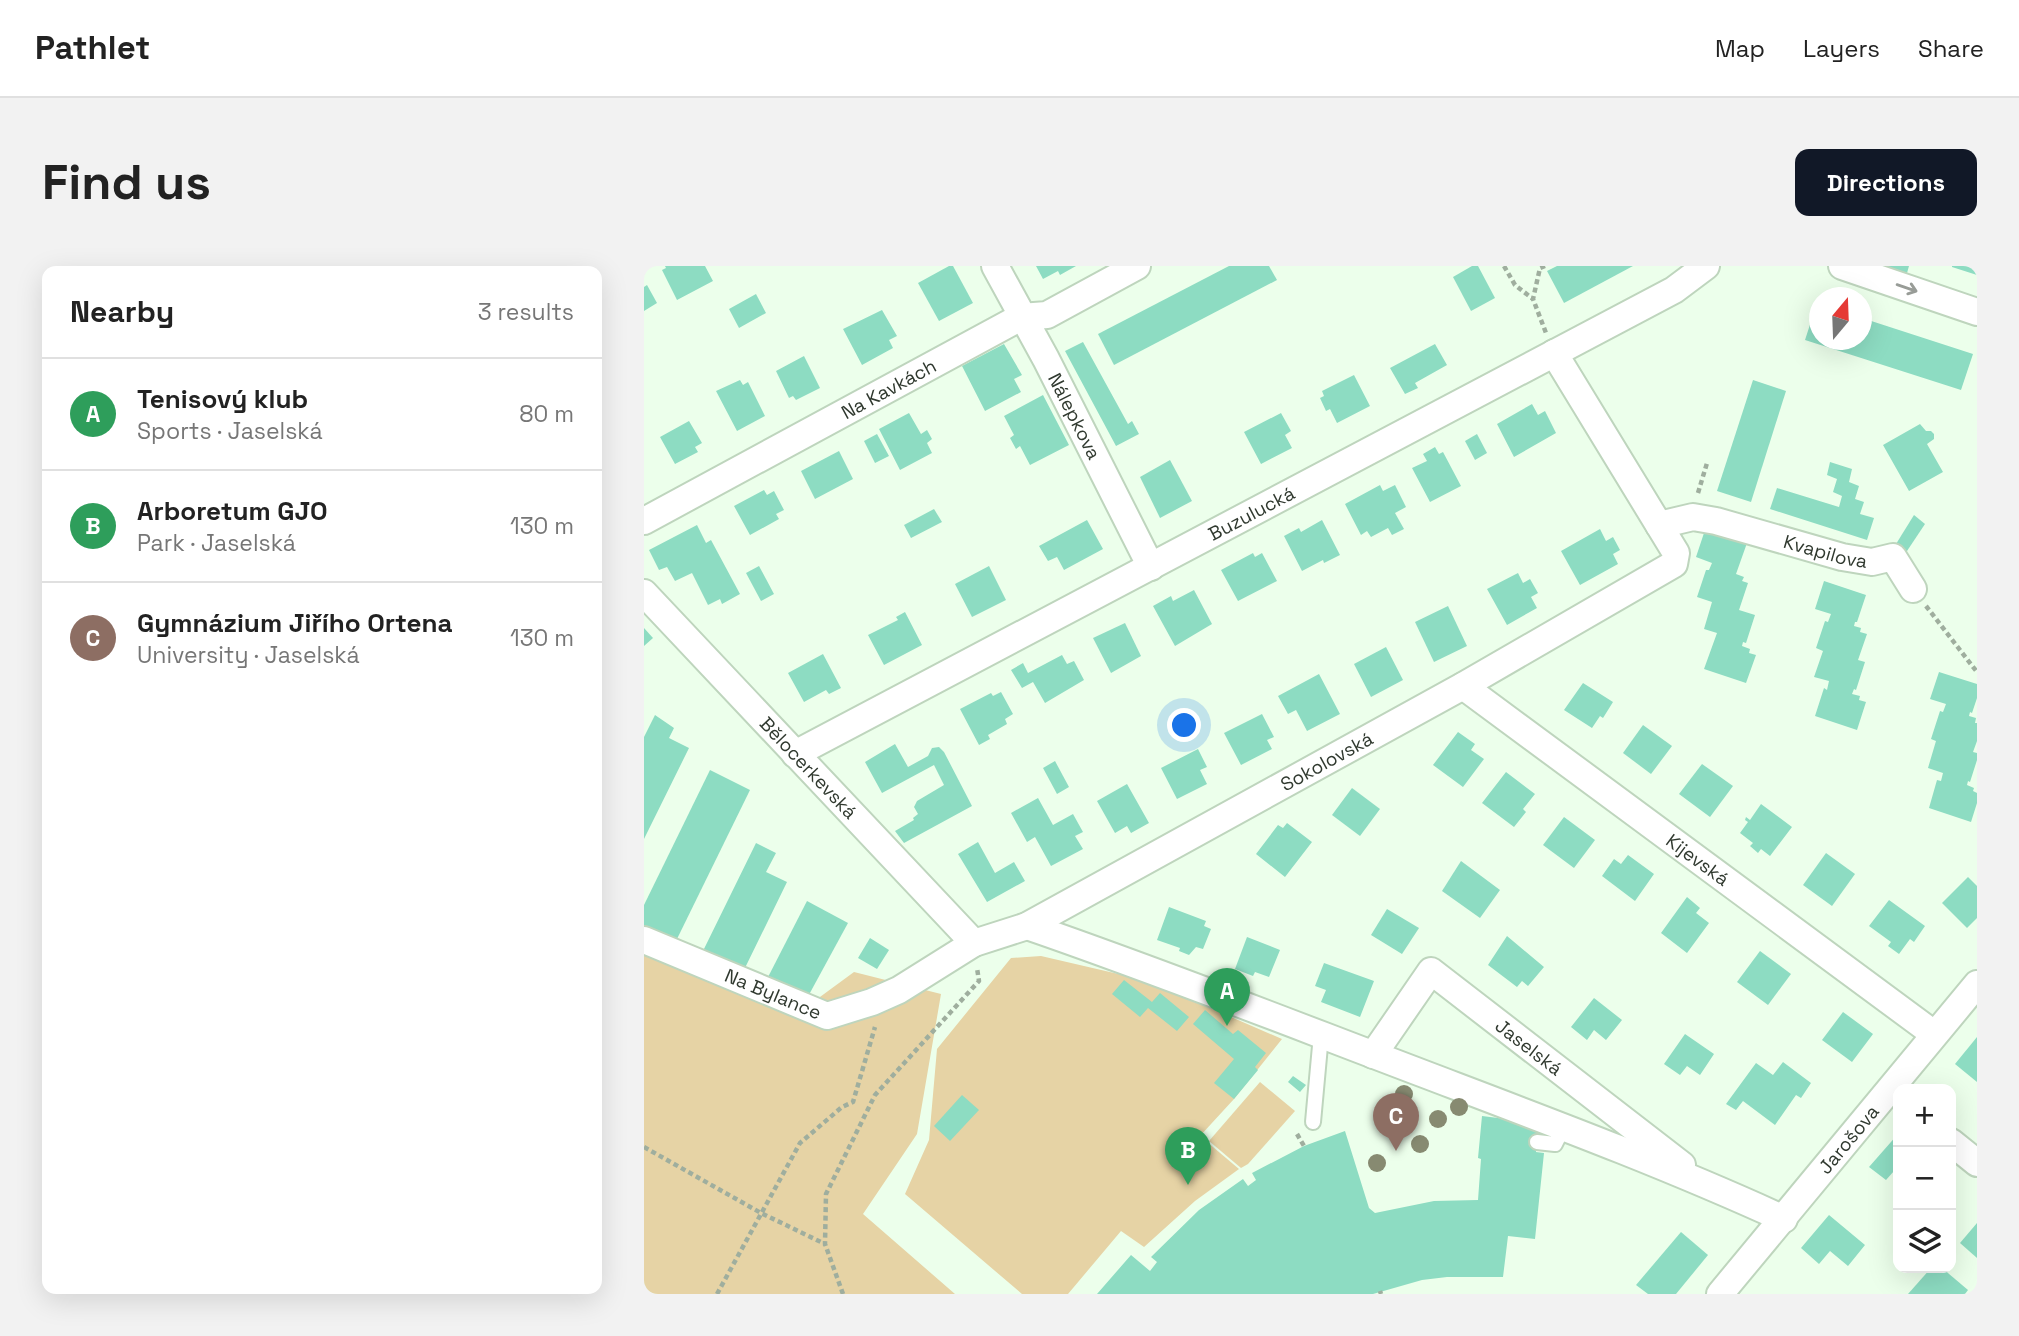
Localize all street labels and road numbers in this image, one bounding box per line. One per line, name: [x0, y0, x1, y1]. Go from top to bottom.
street label: Na Kavkách: [837, 353, 940, 425]
street label: Nálepkova: [1043, 369, 1107, 464]
street label: Buzulucká: [1204, 480, 1299, 546]
street label: Kvapilova: [1781, 528, 1869, 574]
street label: Bělocerkevská: [754, 711, 863, 824]
street label: Sokolovská: [1276, 726, 1377, 797]
street label: Kijevská: [1661, 828, 1735, 891]
street label: Na Bylance: [721, 962, 825, 1025]
street label: Jaselská: [1490, 1013, 1568, 1081]
street label: Jarošova: [1812, 1099, 1884, 1179]

